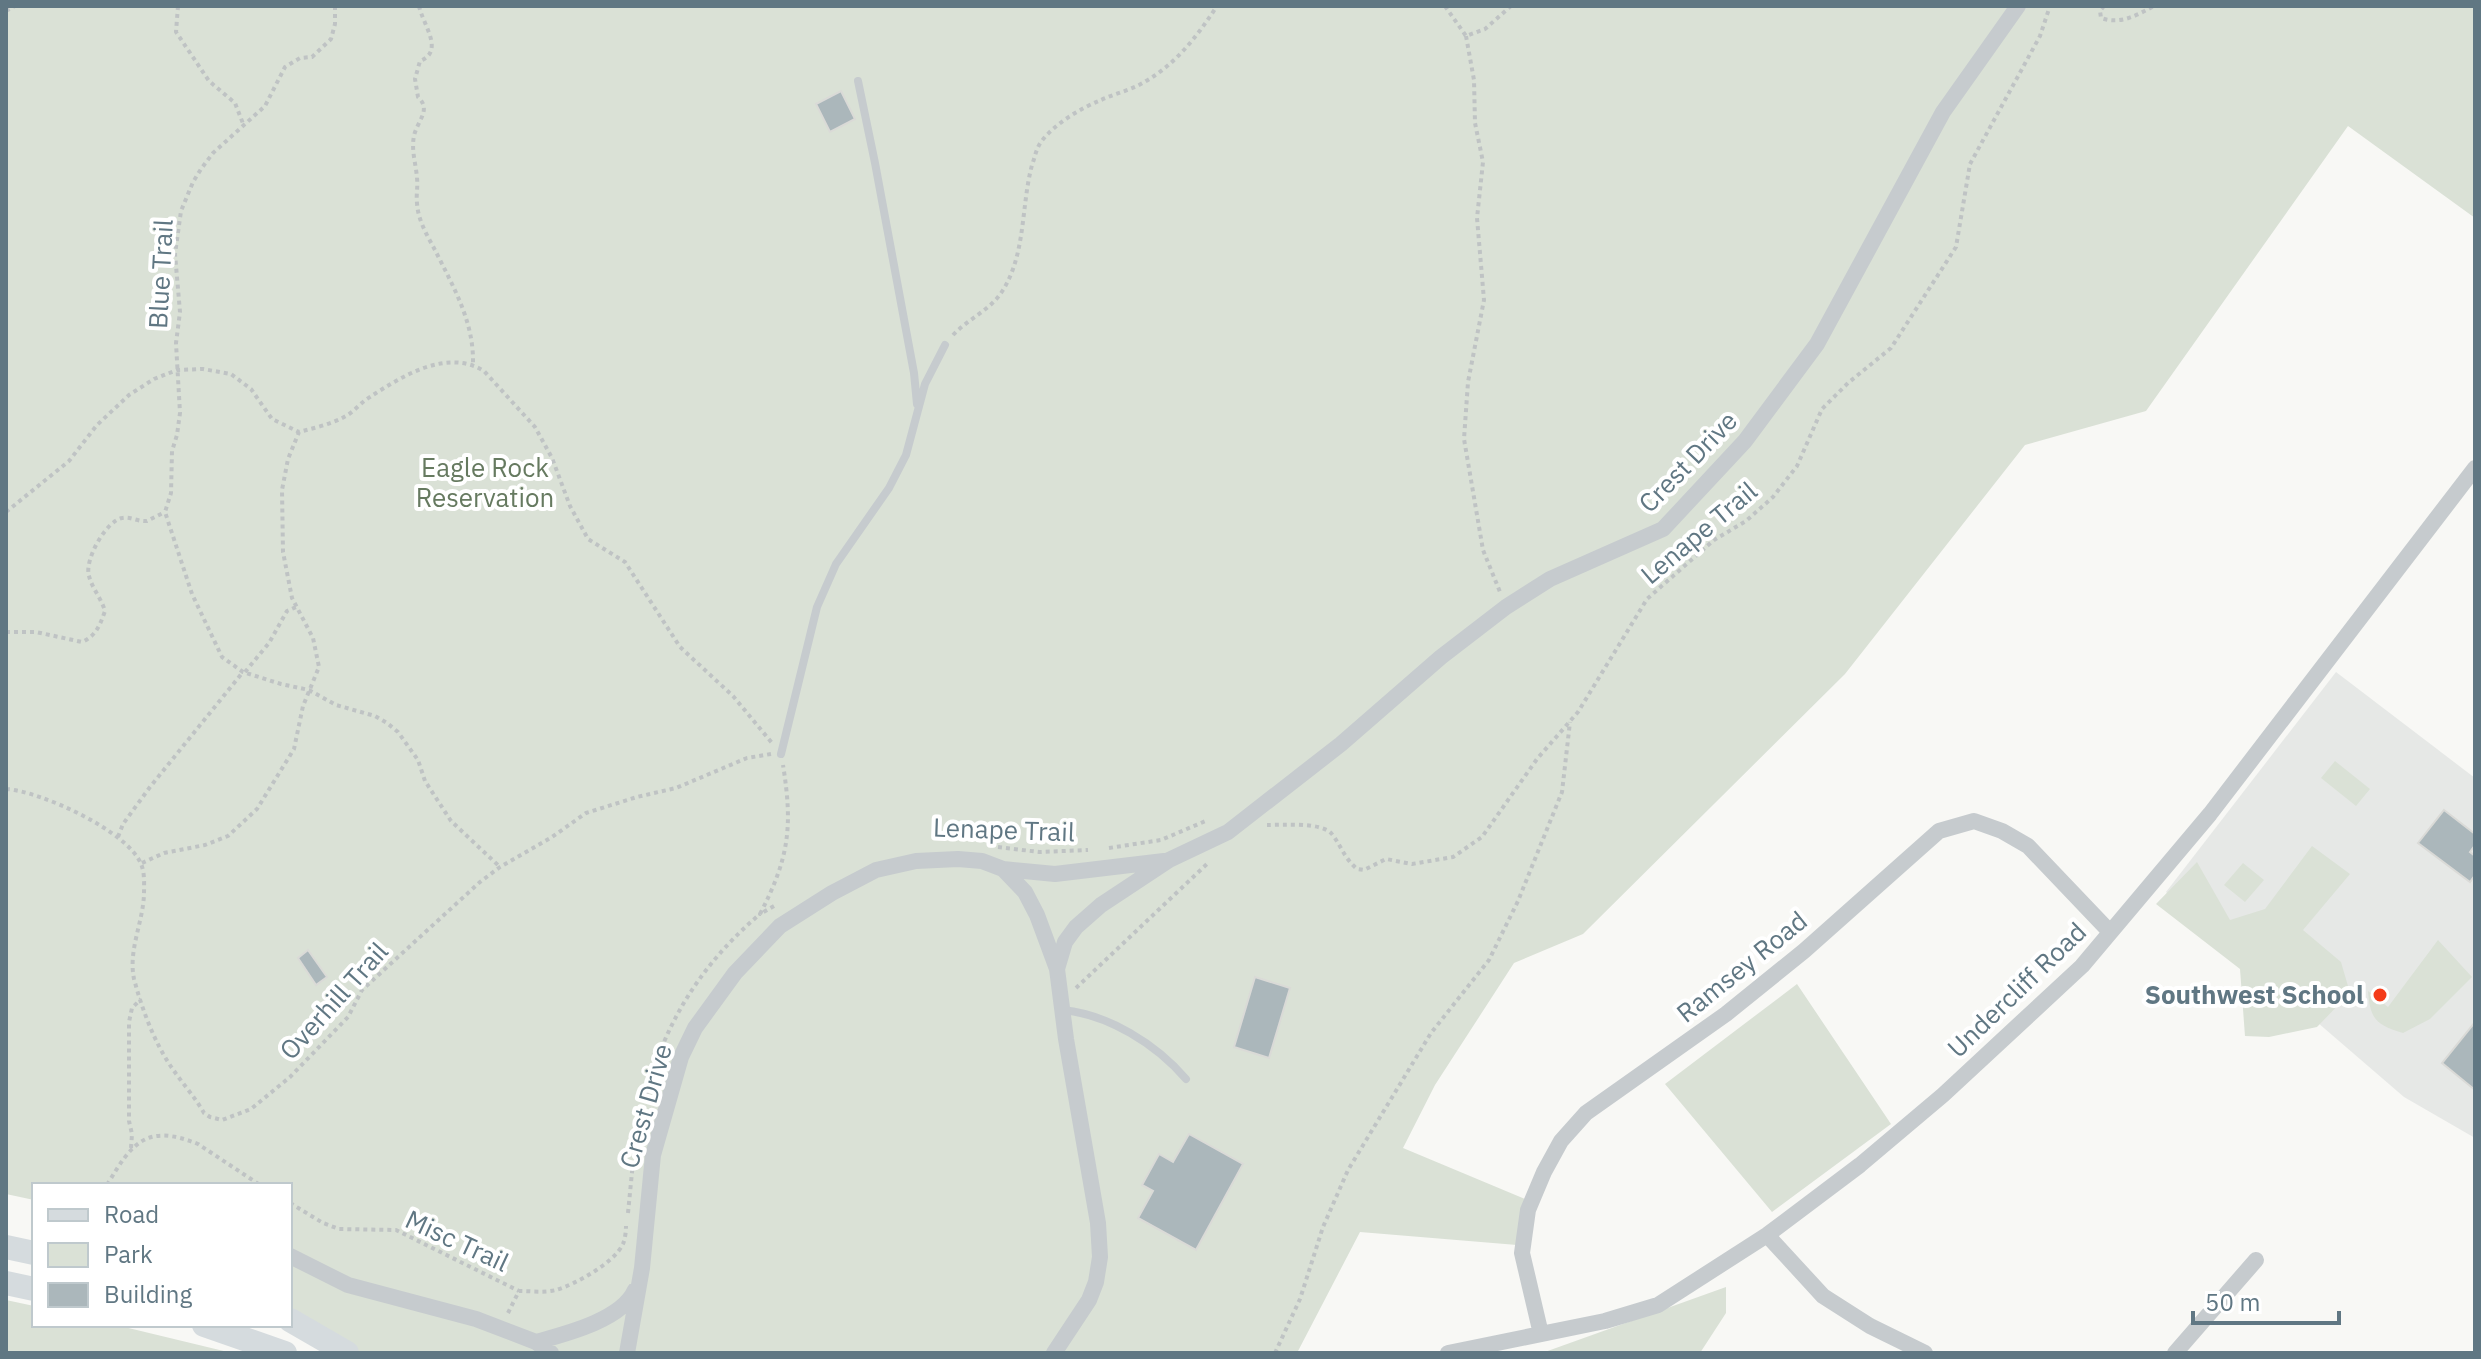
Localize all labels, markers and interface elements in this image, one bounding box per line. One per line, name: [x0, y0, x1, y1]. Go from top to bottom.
street label: Blue Trail: [140, 218, 180, 330]
street label: Crest Drive: [1631, 403, 1744, 519]
park label: Eagle Rock Reservation: [416, 450, 554, 514]
street label: Lenape Trail: [1633, 474, 1764, 591]
street label: Lenape Trail: [933, 810, 1075, 848]
street label: Ramsey Road: [1669, 903, 1814, 1029]
street label: Undercliff Road: [1940, 914, 2093, 1064]
street label: Overhill Trail: [271, 934, 395, 1066]
place label: Southwest School: [2145, 977, 2364, 1011]
marker: Southwest School: [2371, 986, 2389, 1004]
street label: Crest Drive: [611, 1040, 679, 1172]
legend: [32, 1183, 292, 1327]
text: Road: [104, 1198, 159, 1230]
street label: Misc Trail: [400, 1201, 514, 1279]
text: Park: [104, 1238, 153, 1270]
scale bar: [2193, 1275, 2339, 1325]
text: Building: [104, 1278, 192, 1310]
text: 50 m: [2205, 1286, 2260, 1318]

